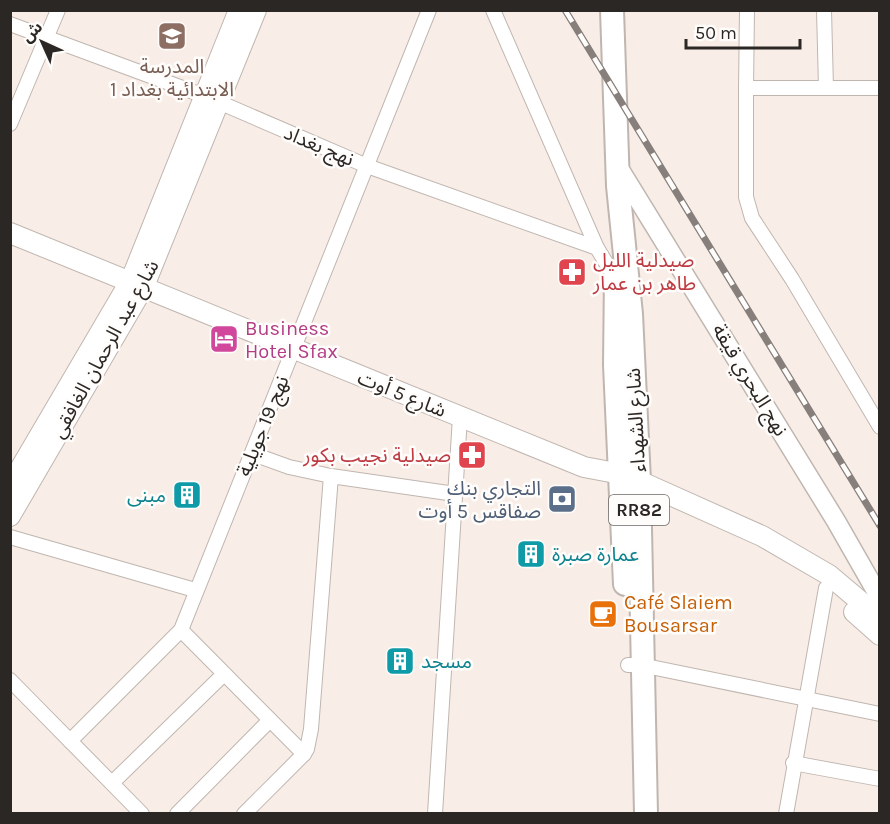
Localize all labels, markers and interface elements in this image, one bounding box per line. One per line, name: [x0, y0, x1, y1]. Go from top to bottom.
north arrow: [12, 12, 72, 72]
scale bar: [686, 12, 800, 50]
text: ش: [17, 17, 46, 46]
school or university icon: المدرسة الابتدائية بغداد 1: [156, 20, 188, 52]
text: 50 m: [695, 22, 737, 44]
place label: المدرسة الابتدائية بغداد 1: [110, 55, 234, 101]
street label: نهج بغداد: [279, 121, 358, 174]
place label: صيدلية الليل طاهر بن عمار: [592, 249, 696, 295]
street label: شارع عبد الرحمان الغافقي: [46, 256, 167, 444]
pharmacy icon: صيدلية الليل طاهر بن عمار: [556, 256, 588, 288]
place label: Business Hotel Sfax: [245, 317, 338, 363]
street label: نهج البحري قيقة: [704, 320, 792, 442]
hotel icon: Business Hotel Sfax: [208, 323, 240, 355]
street label: شارع 5 أوت: [353, 365, 450, 425]
street label: شارع الشهداء: [622, 367, 653, 473]
street label: نهج 19 جويلية: [232, 372, 296, 481]
pharmacy icon: صيدلية نجيب بكور: [456, 439, 488, 471]
place label: صيدلية نجيب بكور: [302, 444, 451, 467]
place label: التجاري بنك صفاقس 5 أوت: [419, 477, 541, 523]
building icon: مبنى: [171, 479, 203, 511]
bank icon: التجاري بنك صفاقس 5 أوت: [546, 483, 578, 515]
place label: مبنى: [127, 484, 166, 507]
road number: RR82: [609, 495, 669, 525]
building icon: عمارة صبرة: [515, 538, 547, 570]
place label: عمارة صبرة: [552, 543, 639, 566]
place label: Café Slaiem Bousarsar: [624, 591, 733, 637]
cafe icon: Café Slaiem Bousarsar: [587, 598, 619, 630]
building icon: مسجد: [384, 645, 416, 677]
place label: مسجد: [421, 650, 472, 673]

